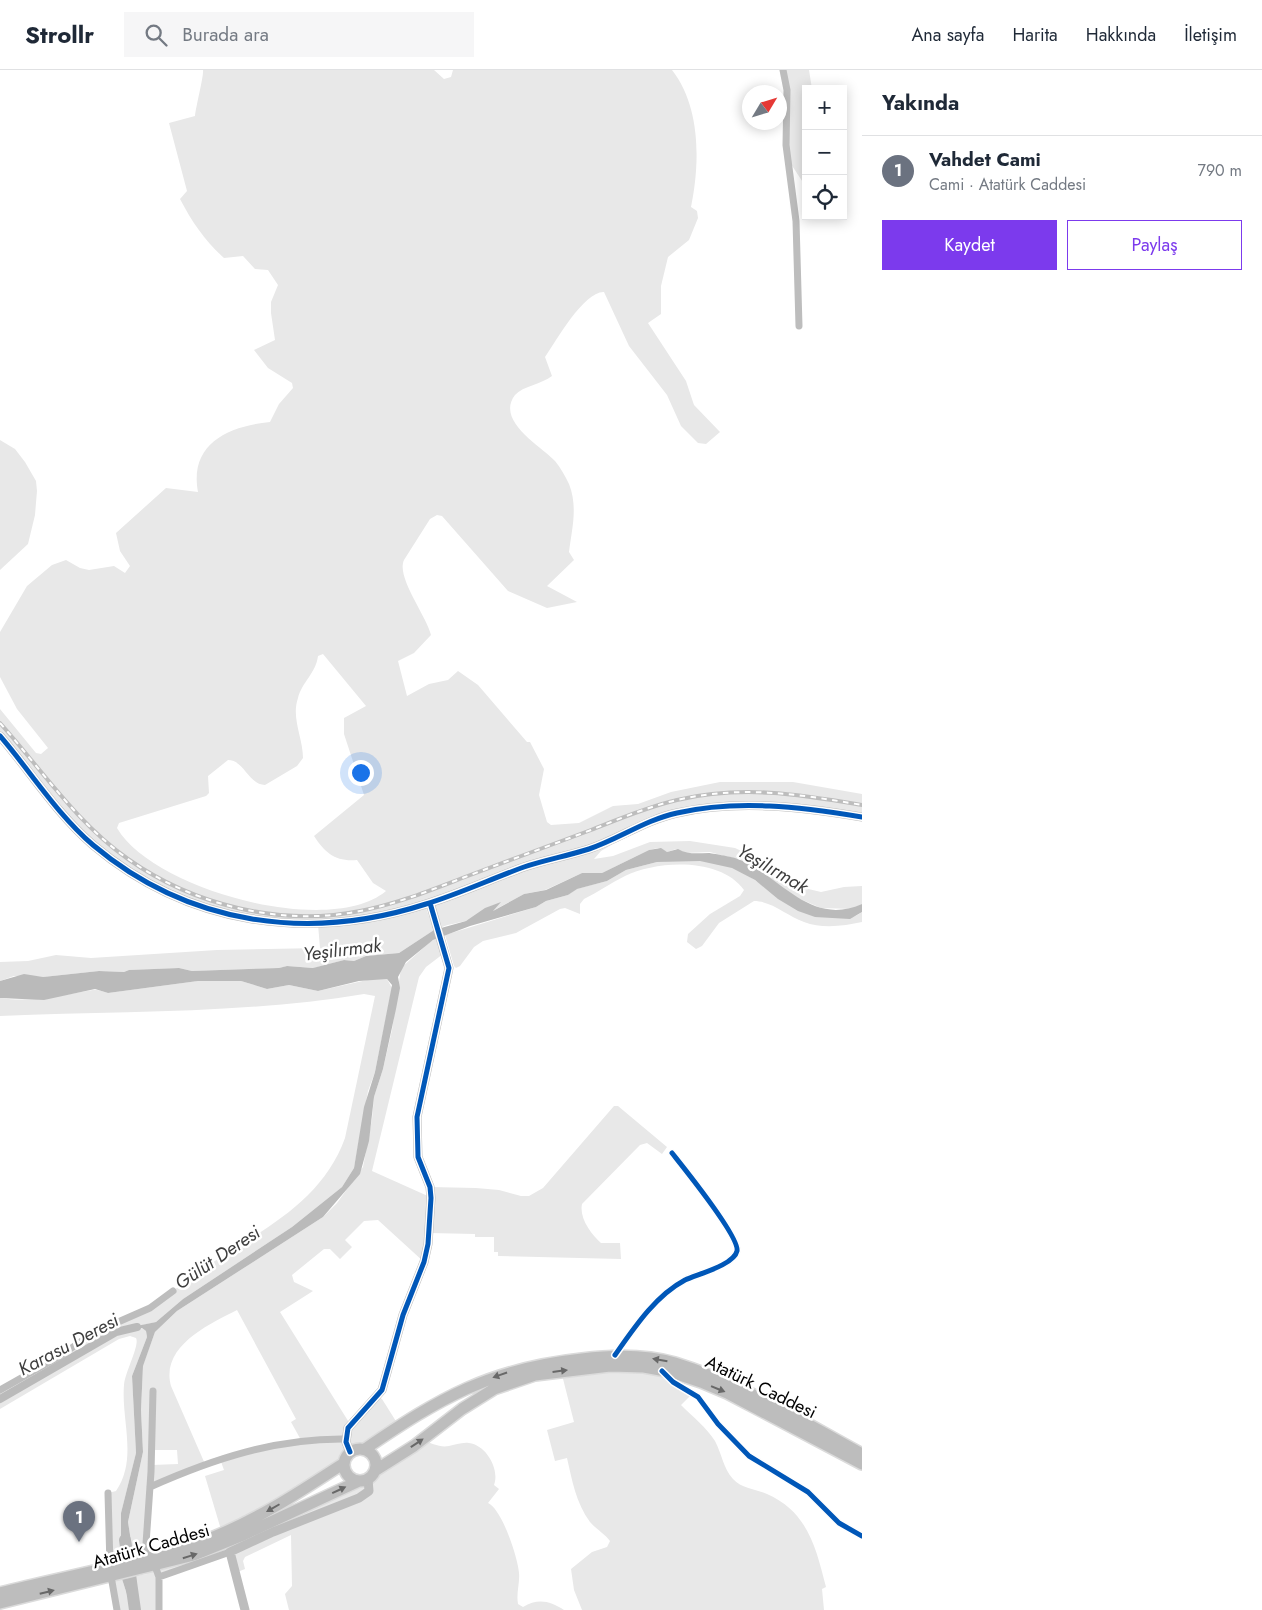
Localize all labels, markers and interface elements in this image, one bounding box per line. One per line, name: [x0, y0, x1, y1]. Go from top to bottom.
search box: [124, 12, 474, 57]
text: Strollr: [25, 17, 94, 52]
icon: search: [142, 21, 170, 49]
text: Burada ara: [182, 21, 269, 48]
text: Ana sayfa: [911, 22, 984, 48]
text: Harita: [1012, 22, 1058, 48]
text: Hakkında: [1086, 22, 1156, 48]
text: İletişim: [1184, 22, 1237, 48]
north arrow: [742, 85, 787, 130]
map controls: [802, 85, 847, 220]
button: +: [802, 85, 847, 130]
text: Yakında: [882, 88, 959, 118]
button: −: [802, 130, 847, 175]
text: Vahdet Cami: [929, 146, 1041, 173]
text: 1: [894, 159, 902, 182]
text: 790 m: [1198, 159, 1242, 182]
text: Cami · Atatürk Caddesi: [929, 173, 1086, 196]
button: locate: [802, 175, 847, 220]
button: Kaydet: [882, 220, 1057, 270]
button: Paylaş: [1067, 220, 1242, 270]
your location: [348, 760, 374, 786]
water label: Yeşilırmak: [732, 837, 814, 900]
water label: Yeşilırmak: [301, 931, 384, 968]
water label: Gülüt Deresi: [169, 1218, 266, 1296]
water label: Karasu Deresi: [13, 1306, 124, 1382]
street label: Atatürk Caddesi: [701, 1349, 821, 1425]
one-way arrow: [651, 1356, 667, 1364]
one-way arrow: [552, 1367, 568, 1375]
one-way arrow: [492, 1372, 507, 1379]
one-way arrow: [711, 1385, 726, 1393]
one-way arrow: [410, 1439, 424, 1448]
one-way arrow: [332, 1486, 346, 1494]
pin: 1: [63, 1501, 95, 1542]
one-way arrow: [266, 1504, 281, 1512]
street label: Atatürk Caddesi: [89, 1517, 213, 1575]
one-way arrow: [183, 1551, 198, 1559]
one-way arrow: [40, 1588, 55, 1596]

